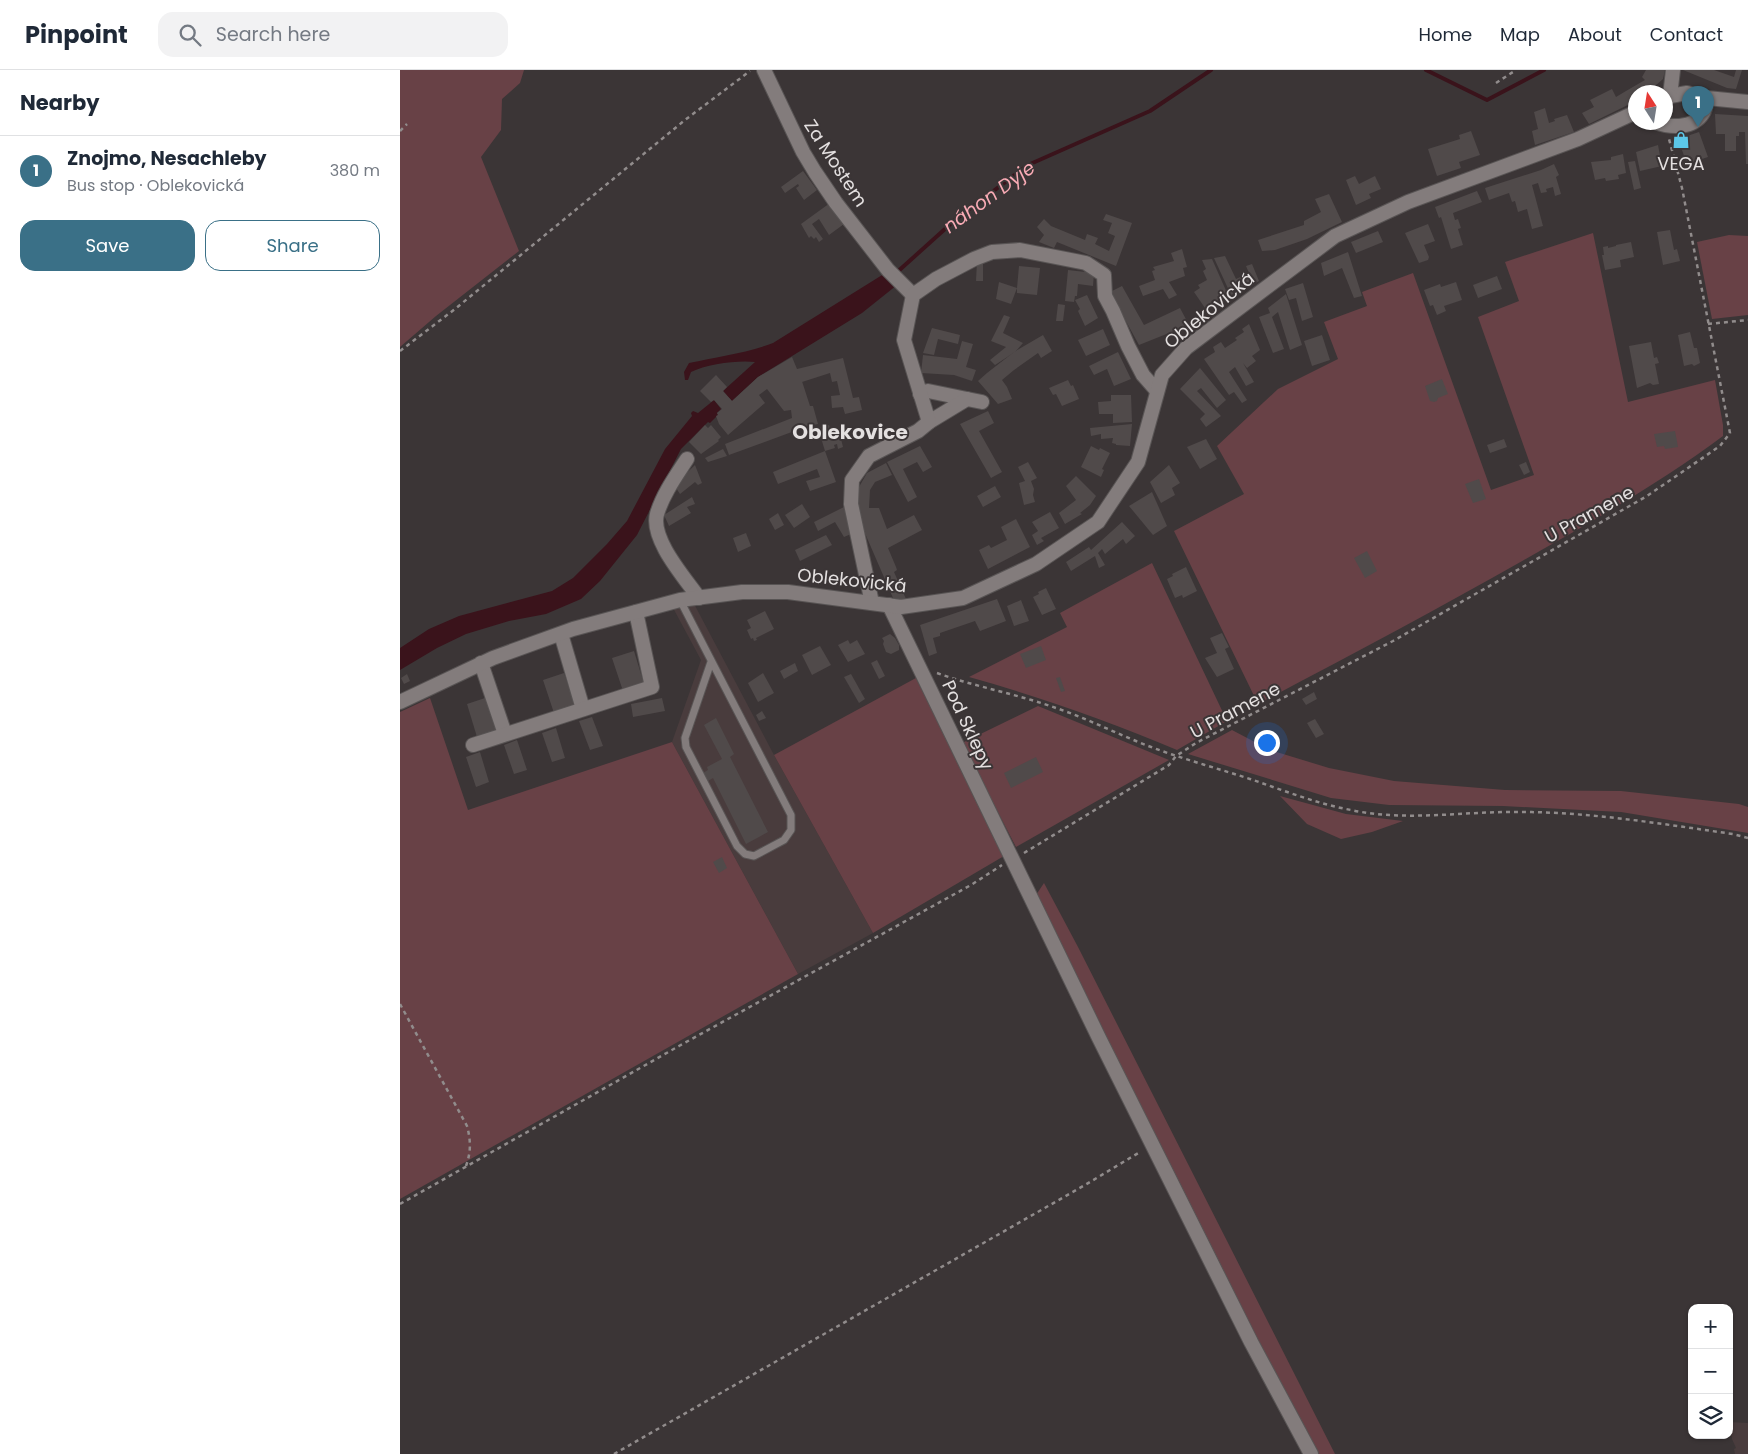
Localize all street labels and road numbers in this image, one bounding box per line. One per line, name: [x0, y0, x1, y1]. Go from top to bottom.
street label: Za Mostem: [798, 115, 874, 211]
street label: Oblekovická: [1159, 266, 1259, 354]
street label: U Pramene: [1540, 479, 1638, 549]
street label: Oblekovická: [796, 562, 908, 598]
street label: Pod Sklepy: [936, 676, 1000, 774]
street label: U Pramene: [1186, 676, 1284, 744]

